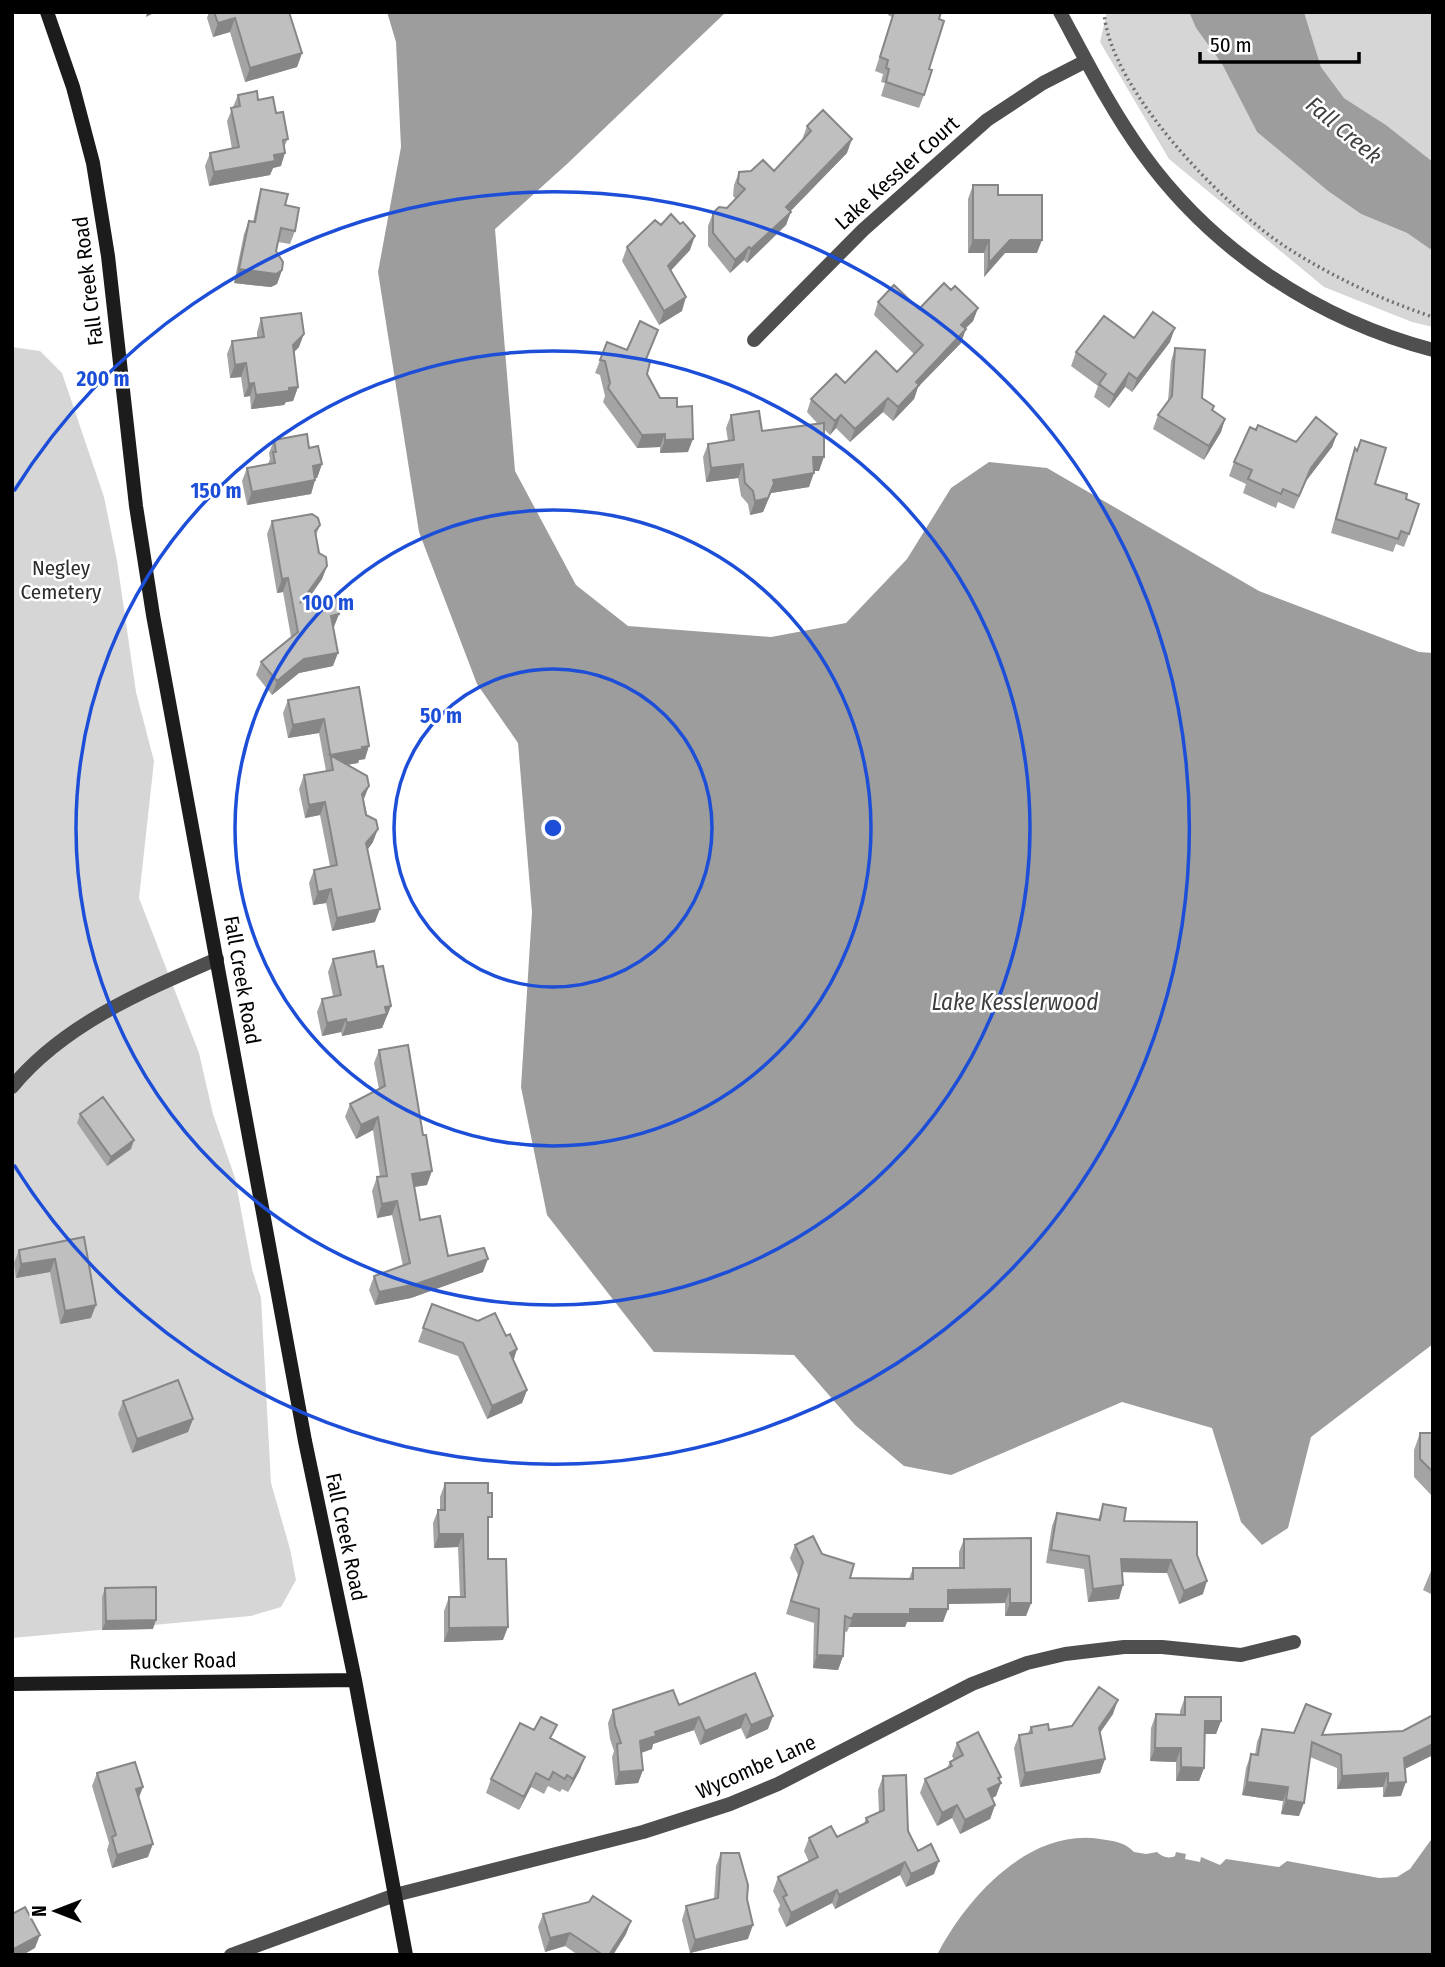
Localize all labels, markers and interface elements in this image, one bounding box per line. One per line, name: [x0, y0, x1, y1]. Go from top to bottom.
scale bar: [1200, 21, 1359, 65]
text: 50 m: [1210, 32, 1252, 58]
water label: Fall Creek: [1300, 90, 1388, 170]
street label: Lake Kessler Court: [830, 110, 964, 235]
street label: Fall Creek Road: [67, 215, 109, 347]
text: 200 m: [75, 366, 130, 392]
text: 150 m: [190, 478, 242, 504]
park label: Negley Cemetery: [21, 555, 102, 605]
text: 100 m: [302, 590, 354, 616]
text: 50 m: [420, 703, 462, 729]
centre of rings: [541, 816, 565, 840]
street label: Fall Creek Road: [218, 914, 266, 1046]
water label: Lake Kesslerwood: [931, 988, 1099, 1016]
street label: Fall Creek Road: [320, 1471, 372, 1603]
street label: Rucker Road: [129, 1647, 237, 1675]
street label: Wycombe Lane: [692, 1729, 820, 1805]
north arrow: [21, 1876, 91, 1946]
text: N: [28, 1905, 51, 1917]

